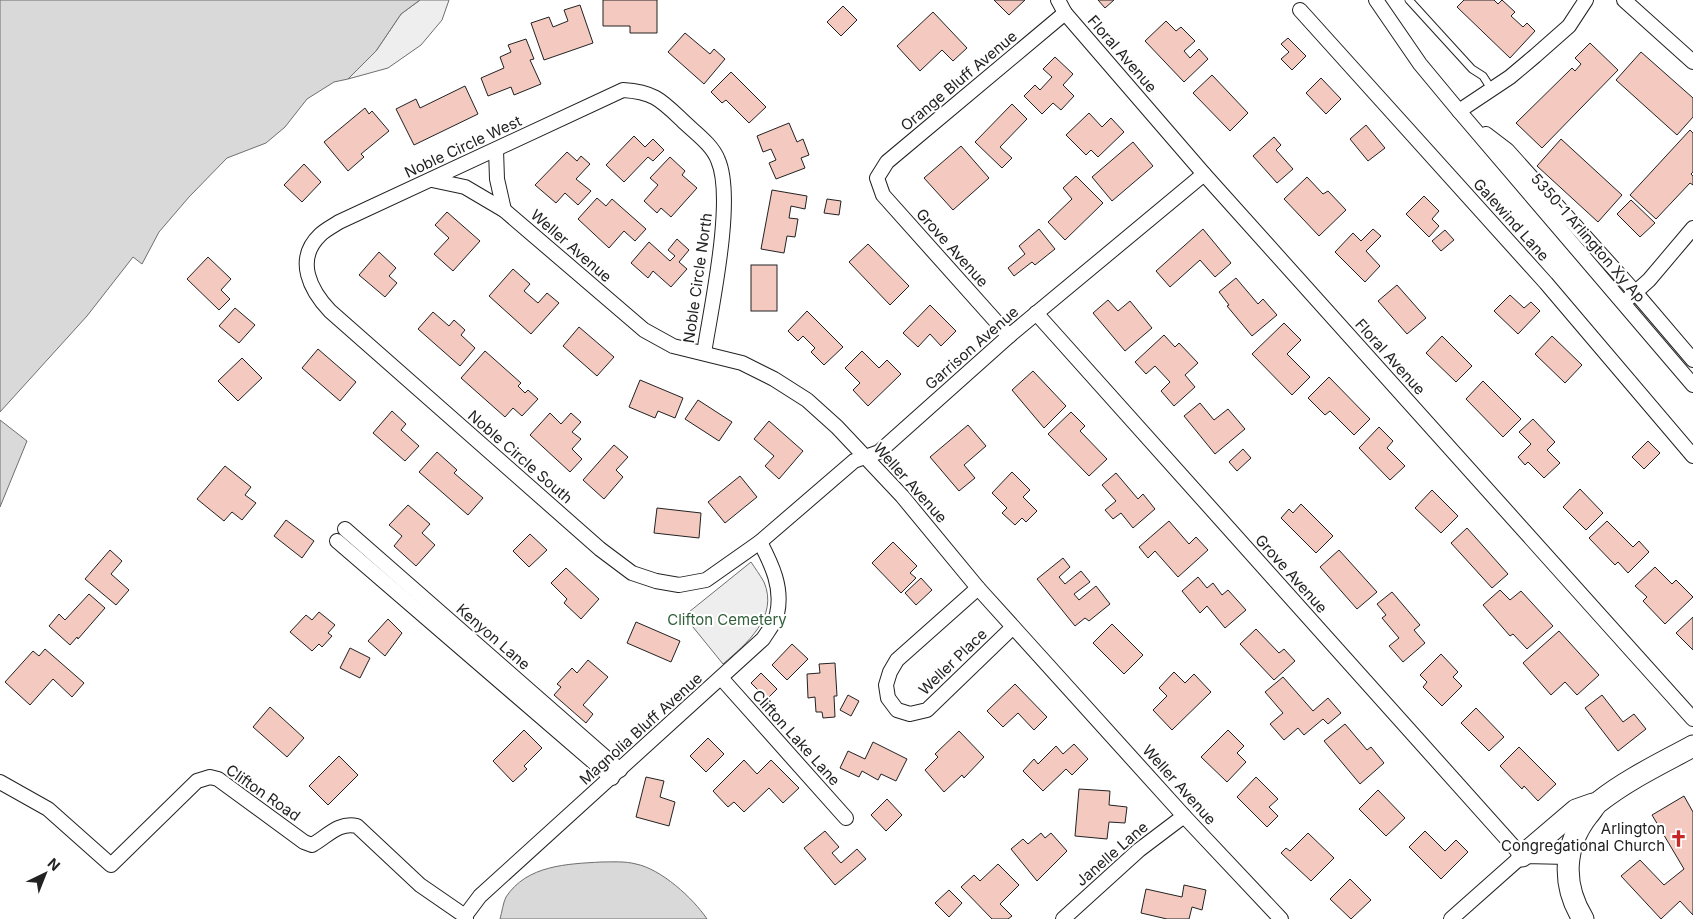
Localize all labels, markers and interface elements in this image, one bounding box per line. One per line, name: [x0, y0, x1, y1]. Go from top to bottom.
street label: Floral Avenue: [1084, 11, 1161, 96]
street label: Orange Bluff Avenue: [897, 26, 1021, 135]
street label: Noble Circle West: [401, 111, 524, 182]
street label: 5350-1 Arlington Xy Ap: [1527, 169, 1650, 306]
street label: Galewind Lane: [1469, 175, 1553, 265]
street label: Grove Avenue: [912, 204, 993, 291]
street label: Weller Avenue: [527, 205, 616, 286]
street label: Noble Circle North: [679, 212, 716, 344]
street label: Garrison Avenue: [921, 302, 1022, 393]
street label: Floral Avenue: [1351, 315, 1430, 399]
street label: Noble Circle South: [464, 406, 577, 507]
street label: Weller Avenue: [869, 439, 951, 527]
street label: Grove Avenue: [1251, 530, 1332, 617]
street label: Kenyon Lane: [453, 599, 534, 674]
park label: Clifton Cemetery: [667, 610, 787, 629]
street label: Weller Place: [915, 624, 991, 699]
street label: Magnolia Bluff Avenue: [575, 668, 706, 789]
street label: Clifton Lake Lane: [748, 686, 844, 789]
street label: Weller Avenue: [1138, 741, 1220, 829]
street label: Clifton Road: [222, 760, 304, 825]
street label: Janelle Lane: [1072, 817, 1152, 890]
place label: Arlington Congregational Church: [1501, 819, 1665, 855]
church icon: Arlington Congregational Church: [1669, 828, 1689, 848]
north arrow: [20, 849, 70, 899]
text: N: [45, 854, 64, 874]

